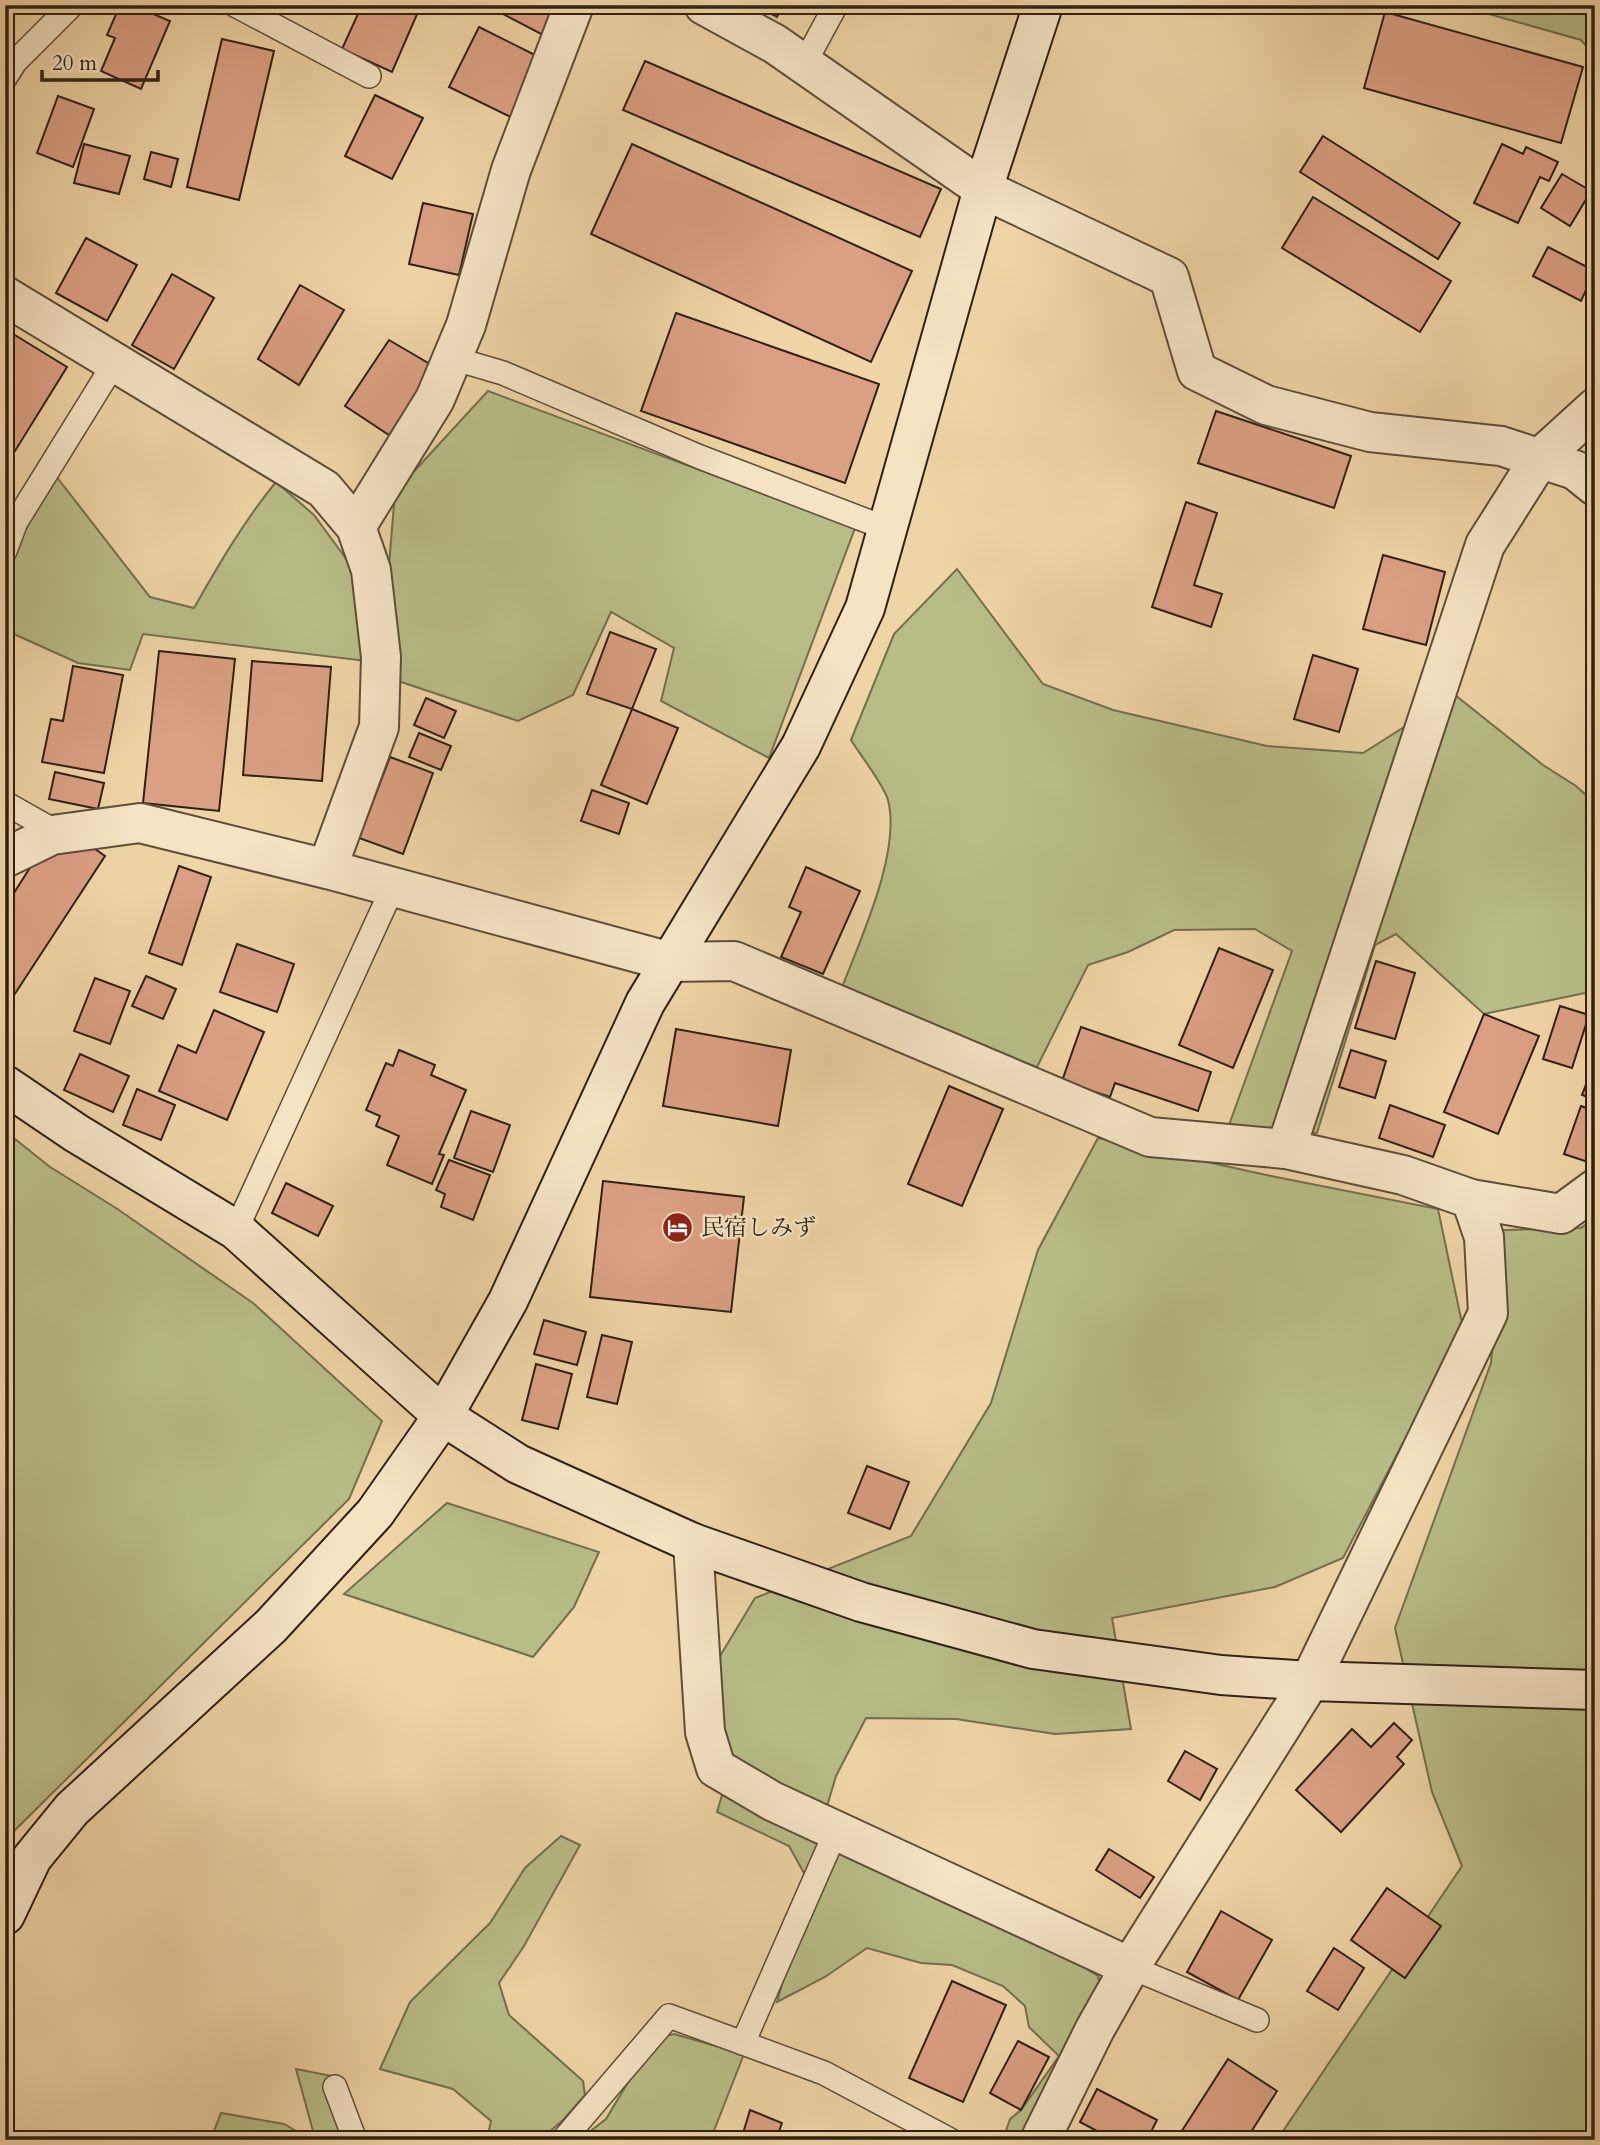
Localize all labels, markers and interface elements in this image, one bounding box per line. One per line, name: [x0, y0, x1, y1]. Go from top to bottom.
scale bar: [42, 38, 158, 82]
text: 20 m: [52, 49, 97, 78]
hotel icon: 民宿しみず: [661, 1210, 695, 1244]
place label: 民宿しみず: [701, 1212, 816, 1243]

